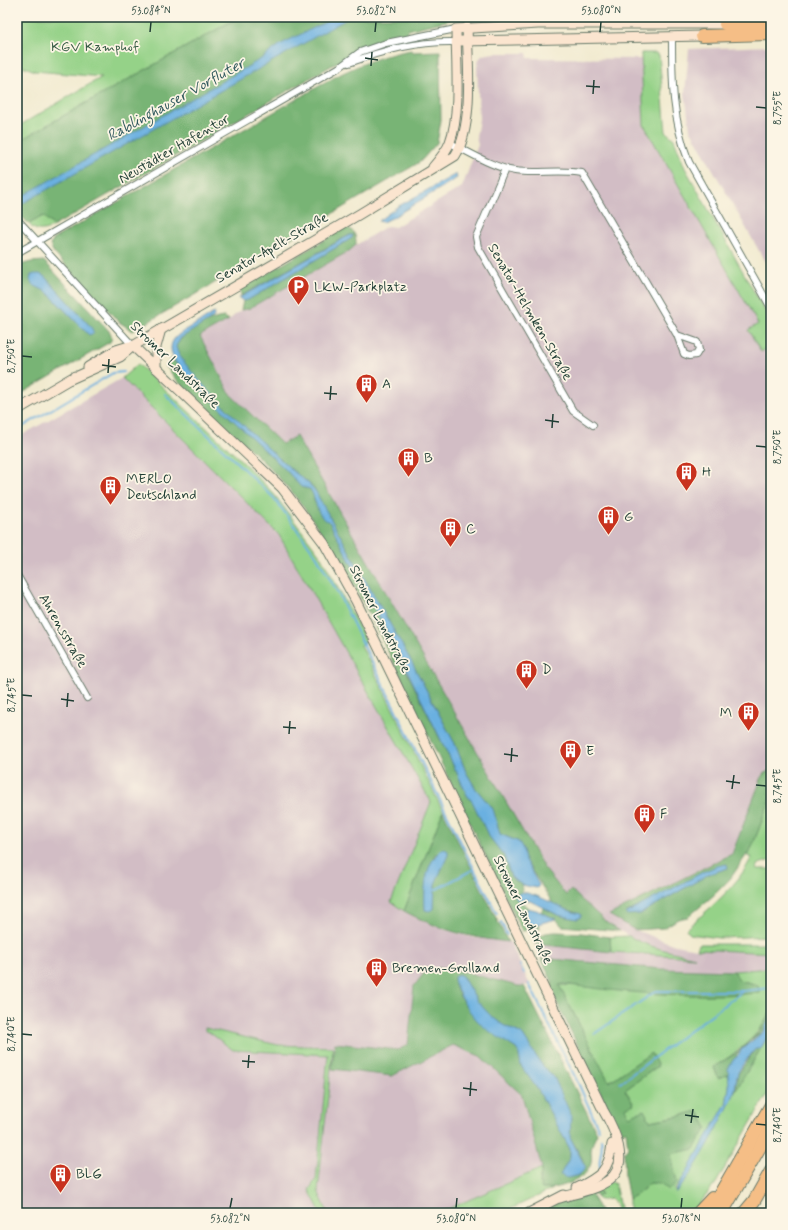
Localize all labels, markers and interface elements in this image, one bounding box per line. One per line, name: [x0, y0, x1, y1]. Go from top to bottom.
text: 53.084°N: [131, 4, 171, 18]
text: 53.082°N: [356, 4, 396, 18]
text: 53.080°N: [581, 4, 621, 18]
park label: KGV Kamphof: [51, 38, 139, 56]
water label: Rablinghauser Vorfluter: [104, 53, 251, 148]
text: 8.755°E: [771, 91, 785, 125]
street label: Neustädter Hafentor: [115, 110, 233, 188]
street label: Senator-Apelt-Straße: [213, 208, 332, 288]
street label: Senator-Helmken-Straße: [483, 240, 577, 384]
parking icon: LKW-Parkplatz: [285, 274, 311, 307]
place label: LKW-Parkplatz: [314, 278, 407, 296]
street label: Stromer Landstraße: [126, 317, 224, 413]
text: 8.750°E: [5, 339, 19, 373]
building icon: A: [353, 371, 379, 404]
place label: A: [382, 375, 391, 393]
text: 8.750°E: [771, 430, 785, 464]
building icon: B: [396, 445, 422, 478]
place label: B: [424, 449, 433, 467]
building icon: H: [674, 459, 700, 492]
place label: H: [702, 463, 711, 481]
place label: MERLO Deutschland: [126, 470, 197, 504]
building icon: MERLO Deutschland: [97, 474, 123, 507]
building icon: G: [596, 504, 622, 537]
place label: G: [624, 508, 633, 526]
building icon: C: [437, 516, 463, 549]
place label: C: [466, 520, 476, 538]
street label: Stromer Landstraße: [345, 562, 415, 676]
street label: Ahrensstraße: [35, 591, 92, 671]
building icon: D: [513, 657, 539, 690]
place label: D: [542, 661, 552, 679]
text: 8.745°E: [5, 677, 19, 712]
building icon: M: [735, 700, 761, 733]
place label: M: [720, 704, 732, 722]
building icon: E: [558, 738, 584, 771]
place label: E: [586, 742, 594, 760]
text: 8.745°E: [771, 768, 785, 803]
building icon: F: [631, 801, 657, 834]
place label: F: [660, 805, 667, 823]
street label: Stromer Landstraße: [489, 853, 557, 967]
building icon: Bremen-Grolland: [363, 955, 389, 988]
place label: Bremen-Grolland: [392, 959, 499, 977]
text: 8.740°E: [5, 1016, 19, 1052]
text: 8.740°E: [771, 1107, 785, 1143]
building icon: BLG: [48, 1161, 74, 1194]
place label: BLG: [76, 1165, 102, 1183]
text: 53.082°N: [210, 1212, 250, 1226]
text: 53.080°N: [436, 1212, 476, 1226]
text: 53.078°N: [662, 1212, 701, 1226]

